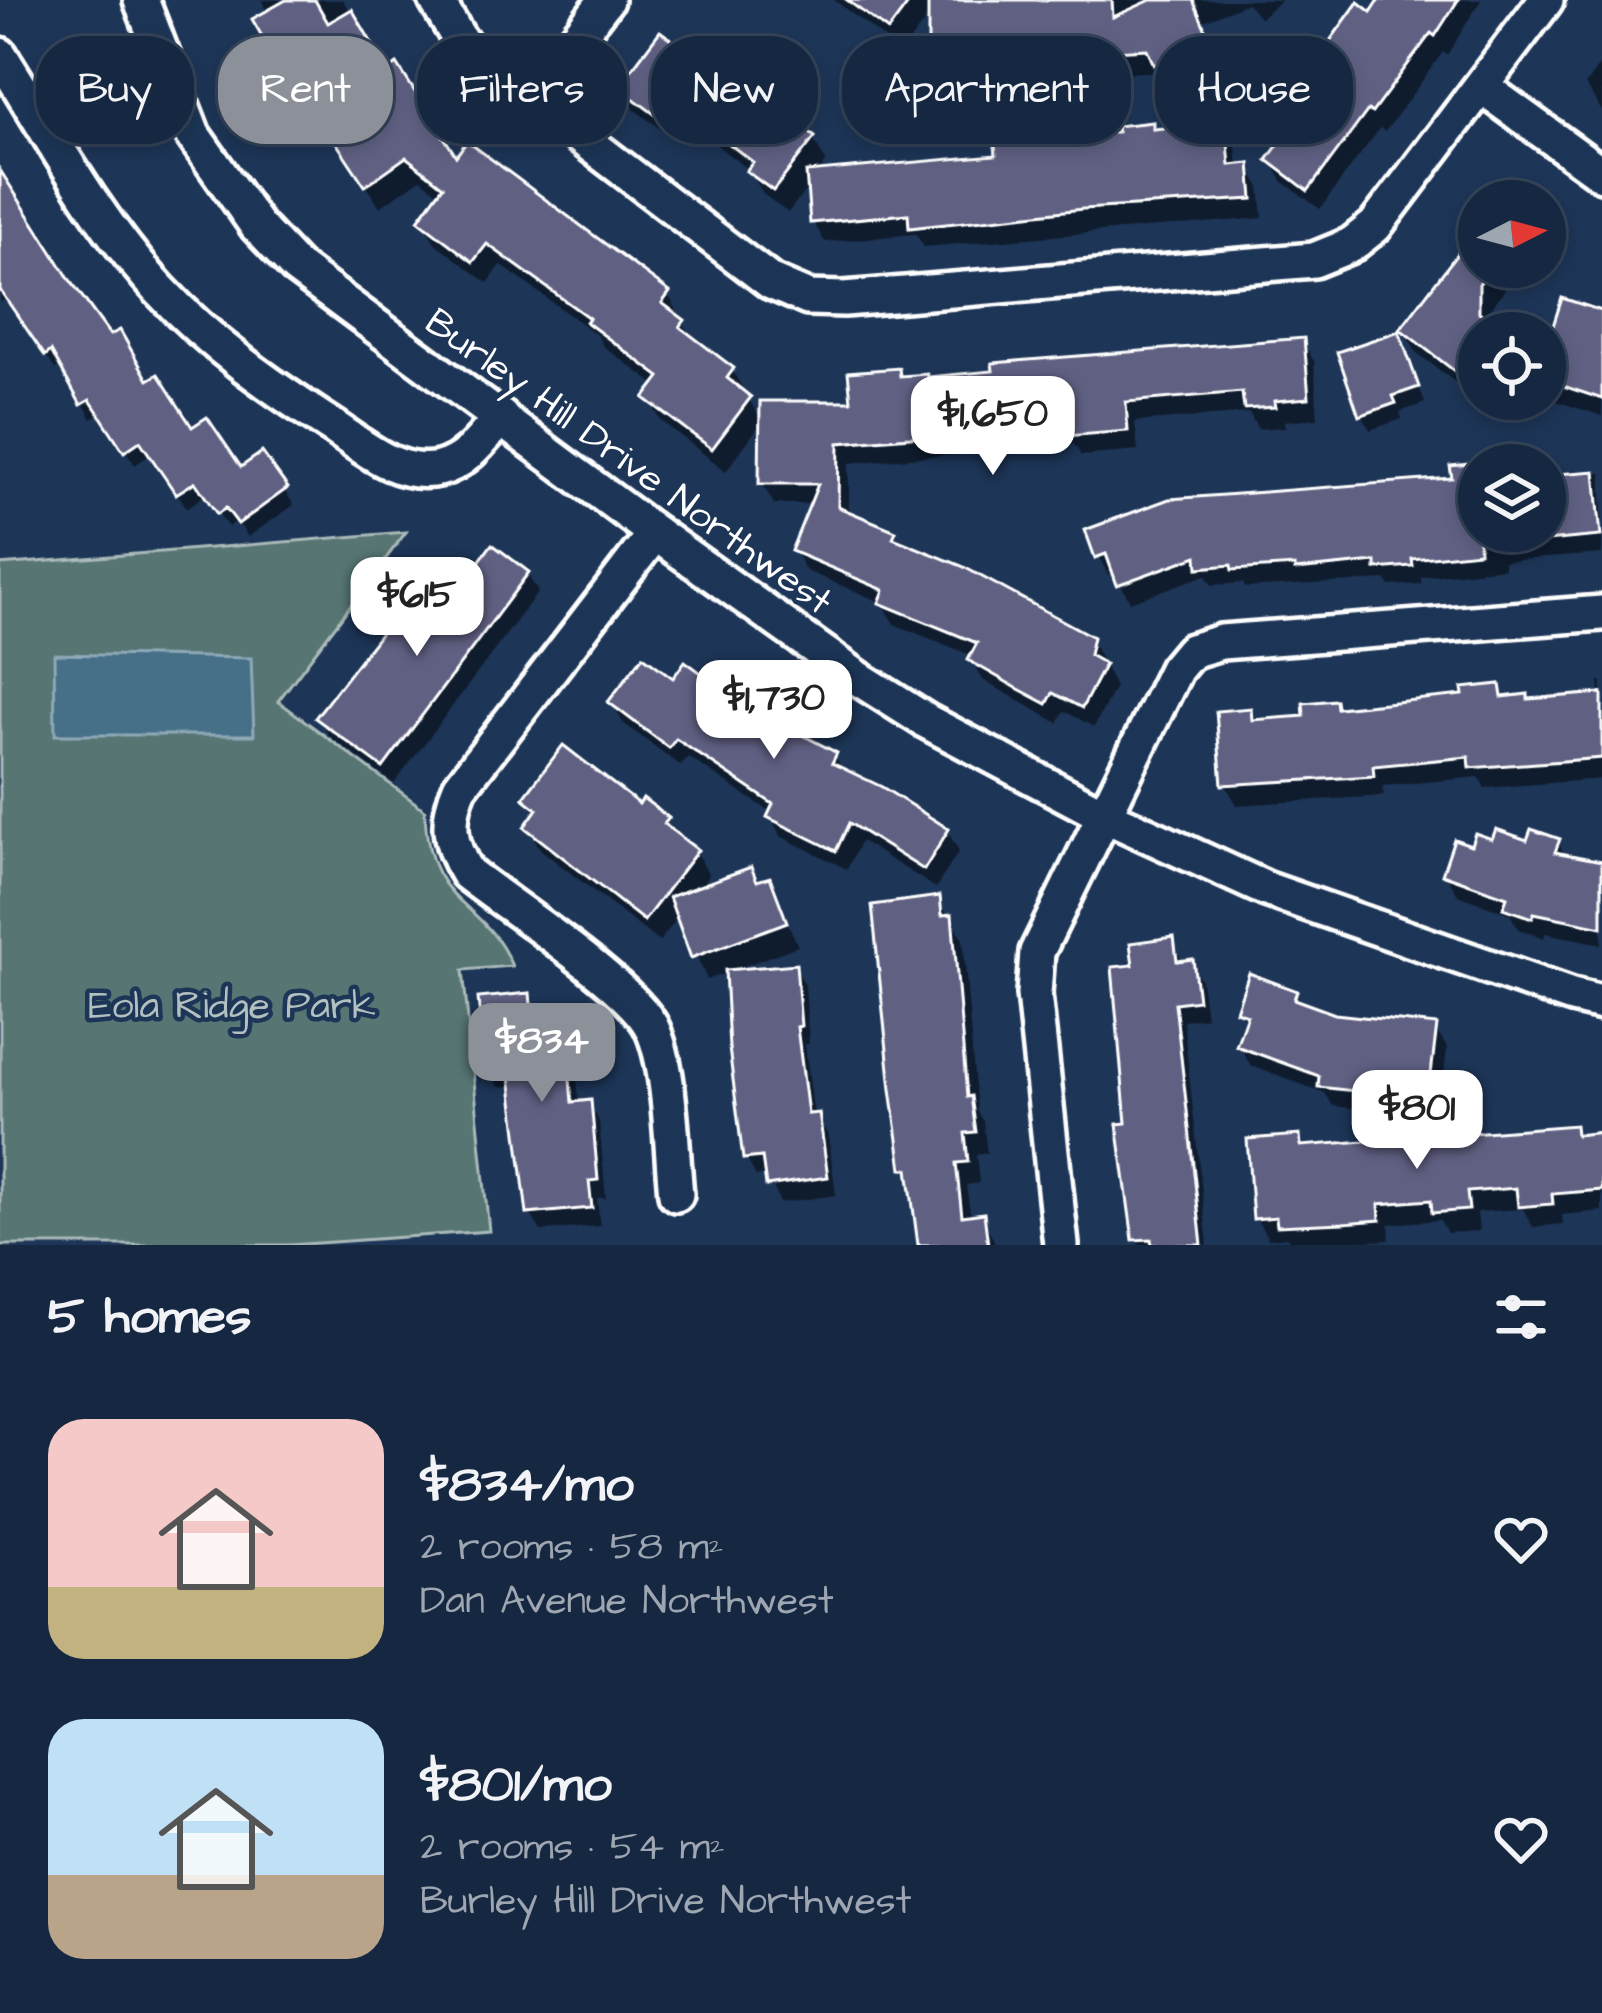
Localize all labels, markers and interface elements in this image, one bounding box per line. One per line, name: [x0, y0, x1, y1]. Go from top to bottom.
chip: Buy: [36, 36, 194, 144]
chip: Rent: [218, 36, 393, 144]
chip: Filters: [417, 36, 627, 144]
chip: New: [651, 36, 818, 144]
chip: Apartment: [842, 36, 1131, 144]
chip: House: [1155, 36, 1353, 144]
north arrow: [1458, 180, 1566, 288]
map controls: [1458, 180, 1566, 552]
street label: Burley Hill Drive Northwest: [413, 296, 843, 630]
button: locate: [1458, 312, 1566, 420]
pin: $1,650: [895, 376, 1091, 478]
text: $1,650: [938, 388, 1048, 442]
button: layers: [1458, 444, 1566, 552]
pin: $615: [346, 557, 488, 659]
text: $615: [378, 569, 456, 623]
pin: $1,730: [676, 660, 872, 762]
text: $1,730: [723, 672, 825, 726]
park label: Eola Ridge Park: [88, 980, 376, 1034]
pin: $834: [471, 1003, 613, 1105]
text: $834: [495, 1015, 589, 1069]
pin: $801: [1346, 1070, 1488, 1172]
text: $801: [1379, 1082, 1455, 1136]
text: 5 homes: [48, 1282, 251, 1353]
icon: filters: [1488, 1284, 1554, 1350]
text: $834/mo: [420, 1450, 634, 1521]
icon: home: [144, 1467, 288, 1611]
icon: heart: [1488, 1506, 1554, 1572]
text: 2 rooms · 58 m²: [420, 1521, 723, 1575]
text: Dan Avenue Northwest: [420, 1575, 834, 1629]
text: $801/mo: [420, 1750, 612, 1821]
icon: home: [144, 1767, 288, 1911]
icon: heart: [1488, 1806, 1554, 1872]
text: 2 rooms · 54 m²: [420, 1821, 725, 1875]
text: Burley Hill Drive Northwest: [420, 1875, 911, 1929]

